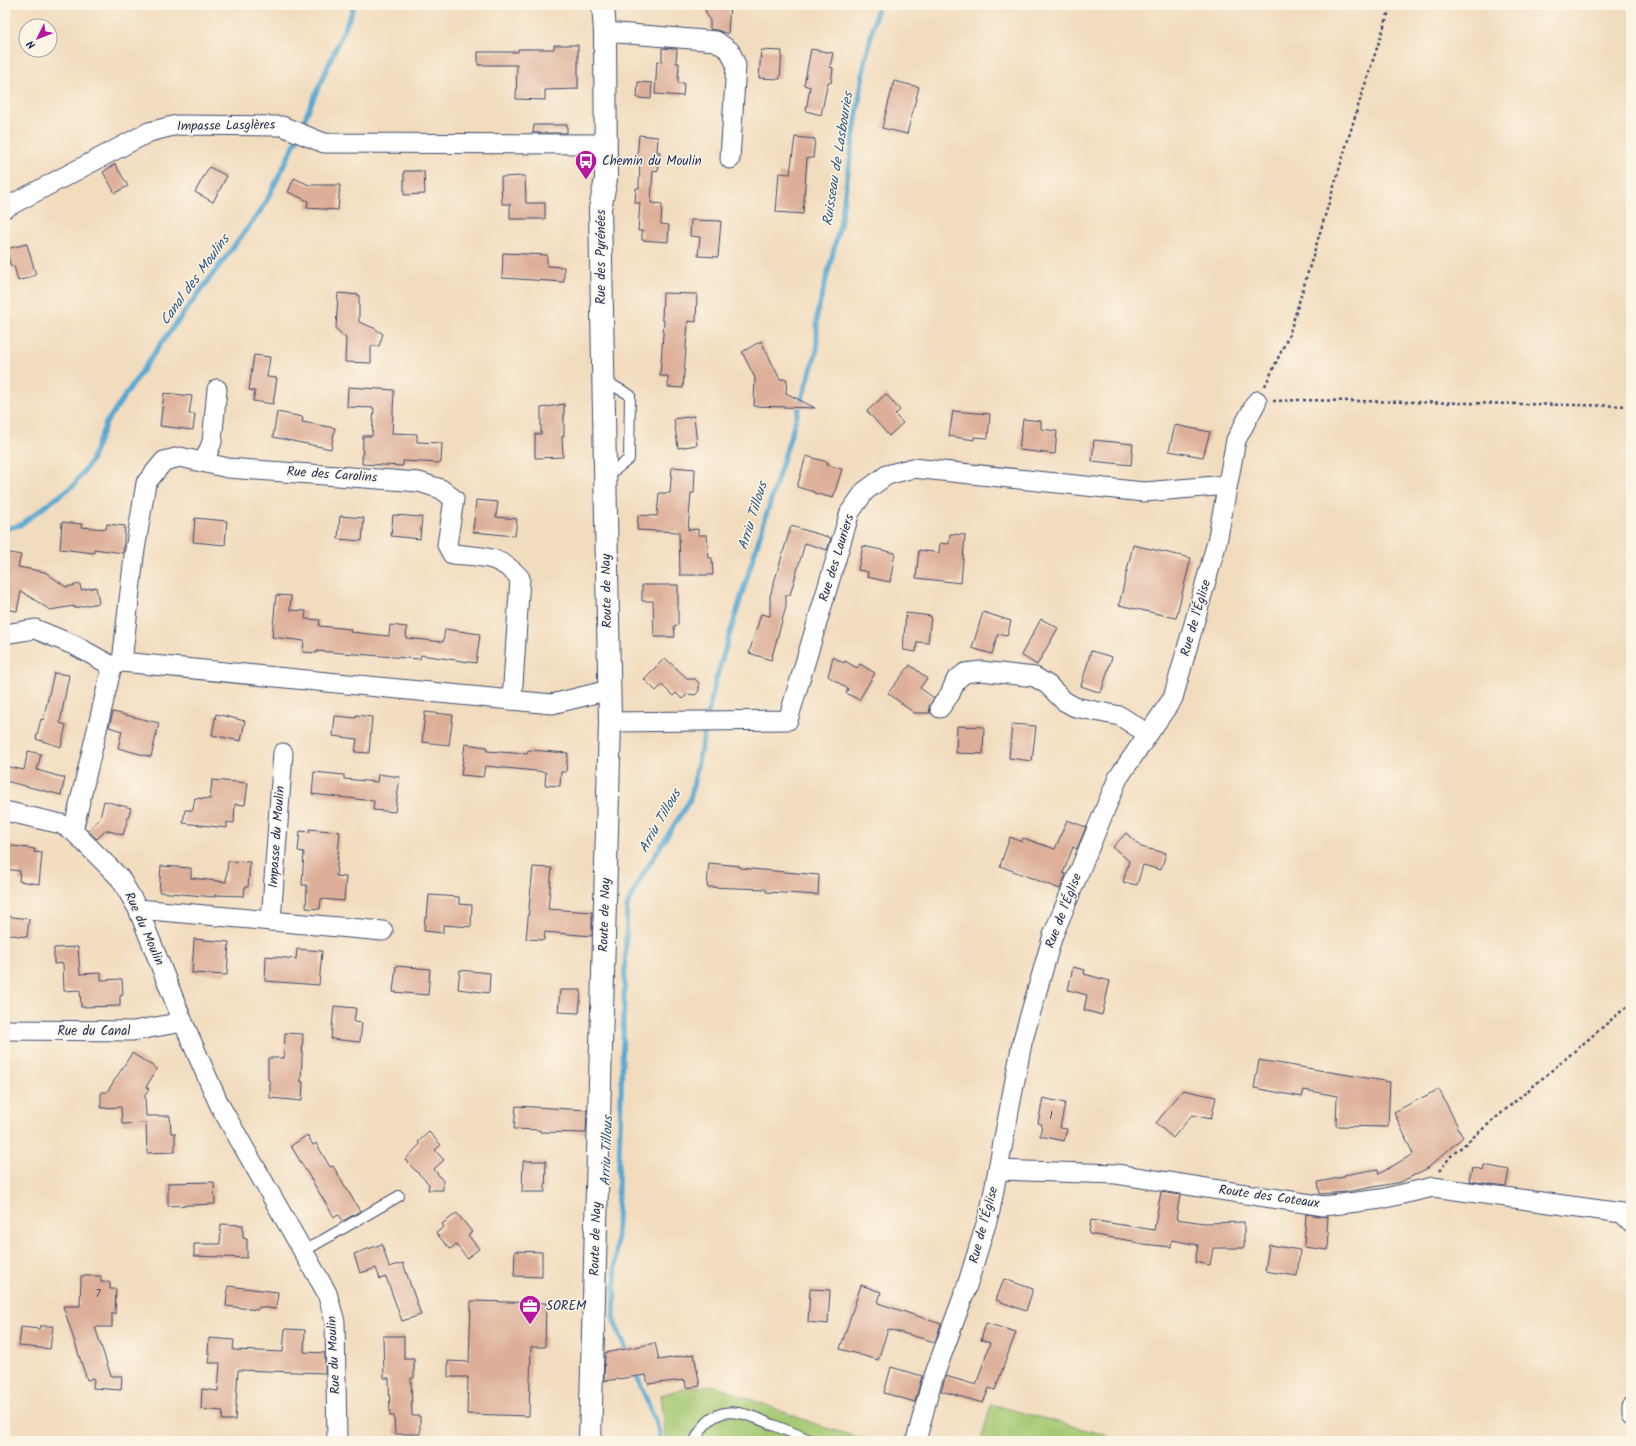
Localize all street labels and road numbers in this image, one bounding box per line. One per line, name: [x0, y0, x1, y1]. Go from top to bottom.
street label: Impasse Lasglères: [177, 115, 276, 137]
street label: Rue des Pyrénées: [591, 209, 612, 305]
street label: Rue des Carolins: [286, 461, 378, 489]
street label: Rue des Lauriers: [814, 511, 860, 604]
street label: Route de Nay: [596, 553, 618, 628]
street label: Rue de l'Église: [1175, 577, 1217, 659]
street label: Impasse du Moulin: [263, 785, 291, 889]
street label: Rue de l'Église: [1040, 870, 1088, 952]
street label: Route de Nay: [593, 877, 617, 953]
street label: Rue du Moulin: [118, 889, 170, 969]
street label: Rue du Canal: [58, 1021, 130, 1042]
street label: Route des Coteaux: [1217, 1180, 1321, 1215]
street label: Rue de l'Église: [964, 1184, 1004, 1266]
street label: Route de Nay: [584, 1201, 608, 1277]
street label: Rue du Moulin: [321, 1315, 347, 1395]

